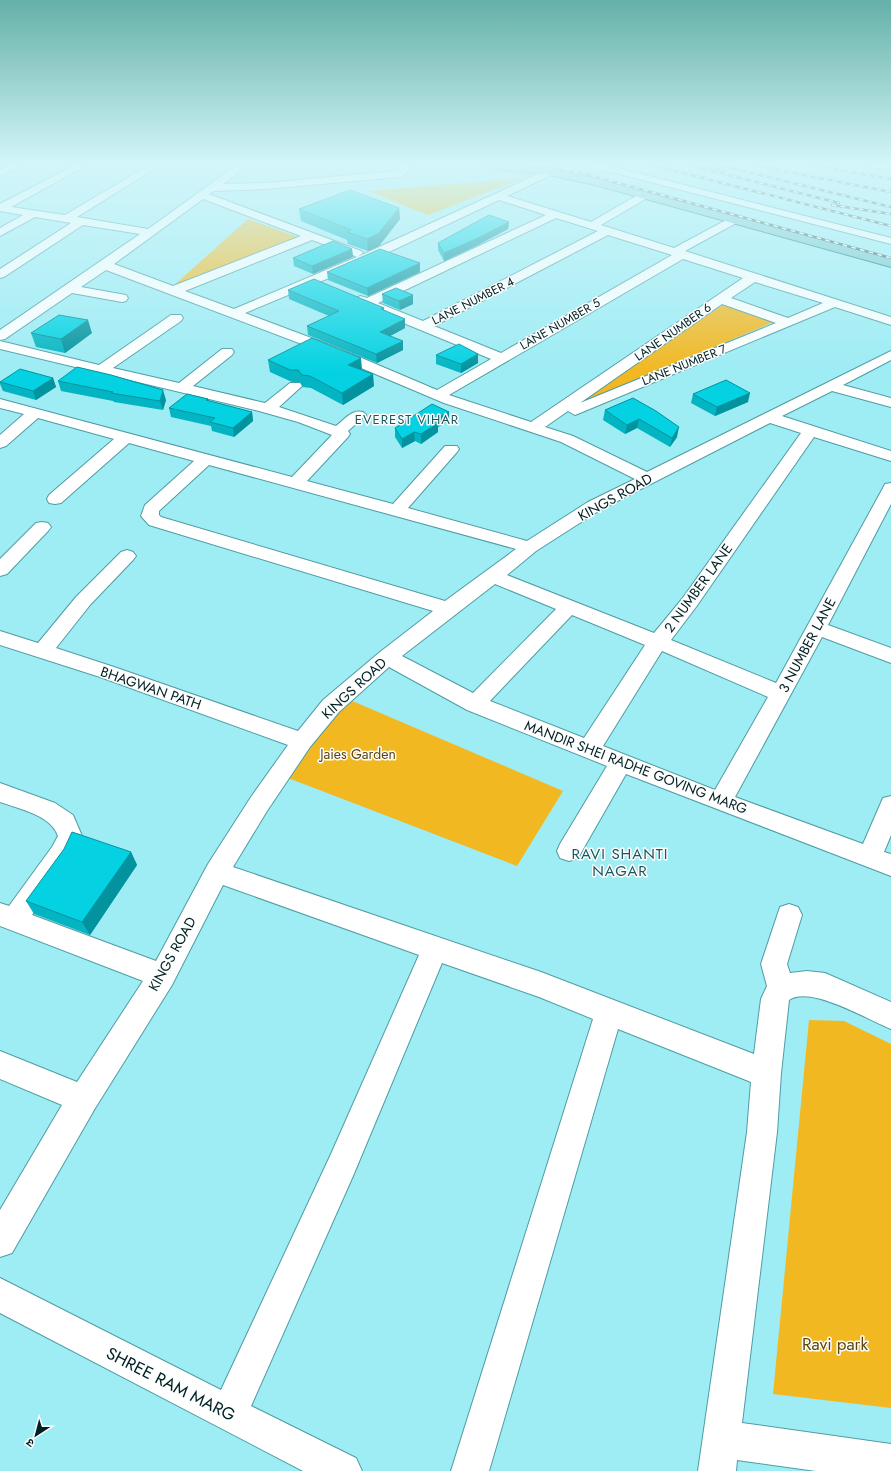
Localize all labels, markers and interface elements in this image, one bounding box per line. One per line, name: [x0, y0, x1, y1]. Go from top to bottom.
street label: LANE NUMBER 4: [429, 272, 517, 330]
street label: LANE NUMBER 5: [516, 294, 604, 354]
street label: LANE NUMBER 6: [631, 299, 715, 365]
street label: LANE NUMBER 7: [639, 340, 730, 390]
district label: EVEREST VIHAR: [355, 410, 459, 429]
street label: KINGS ROAD: [574, 468, 656, 526]
street label: 2 NUMBER LANE: [659, 540, 737, 636]
street label: 3 NUMBER LANE: [774, 594, 840, 696]
street label: KINGS ROAD: [317, 653, 391, 723]
street label: BHAGWAN PATH: [98, 661, 204, 715]
street label: MANDIR SHEI RADHE GOVING MARG: [522, 715, 750, 819]
park label: Jaies Garden: [318, 744, 396, 764]
district label: RAVI SHANTI NAGAR: [572, 843, 669, 882]
street label: KINGS ROAD: [143, 913, 201, 995]
park label: Ravi park: [802, 1332, 868, 1356]
street label: SHREE RAM MARG: [102, 1341, 240, 1427]
north arrow: [16, 1415, 56, 1455]
text: उ: [22, 1434, 37, 1451]

